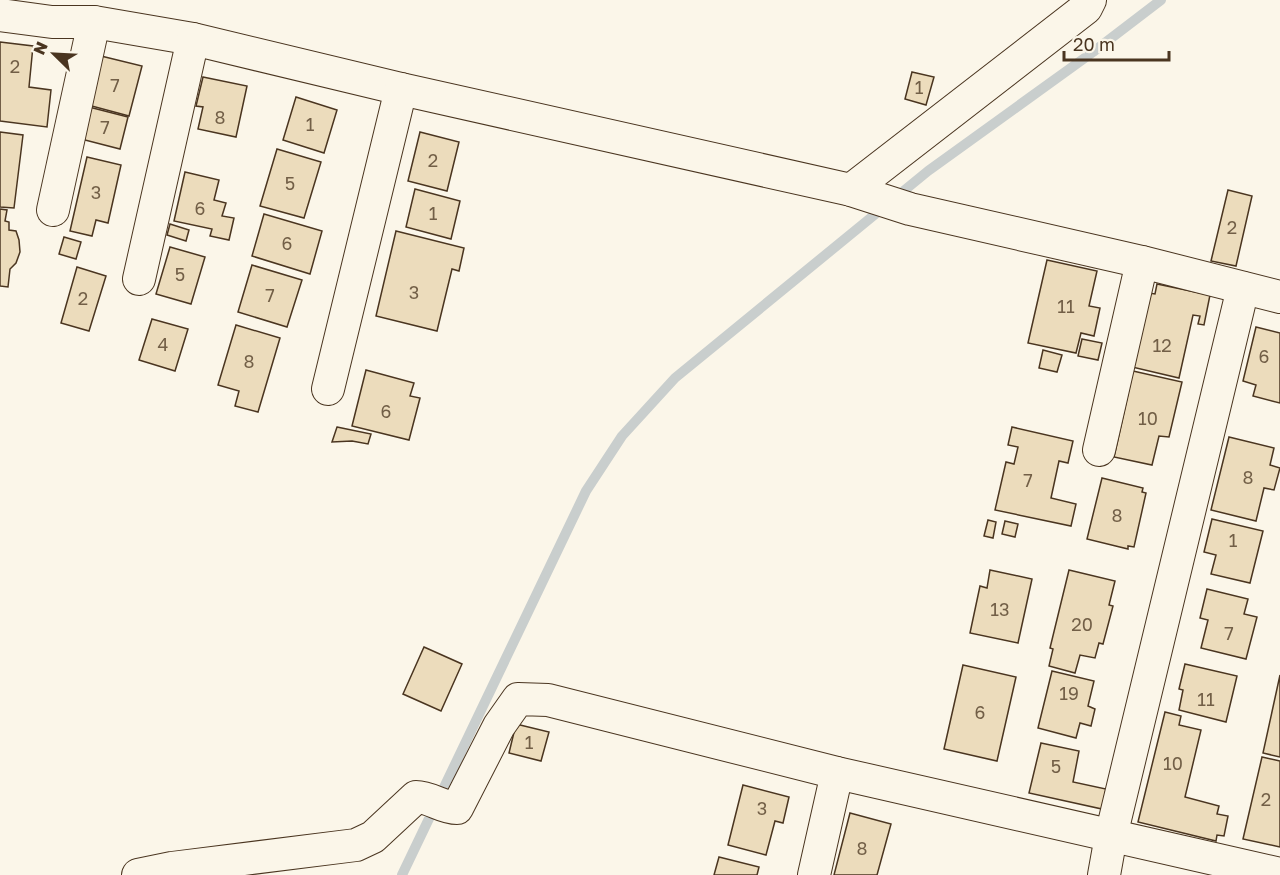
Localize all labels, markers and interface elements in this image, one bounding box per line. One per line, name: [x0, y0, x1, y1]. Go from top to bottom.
north arrow: [24, 24, 84, 84]
scale bar: [1064, 24, 1169, 62]
text: 20 m: [1073, 33, 1115, 55]
text: N: [29, 38, 52, 58]
house number: 2: [10, 55, 20, 77]
house number: 7: [110, 74, 120, 96]
house number: 1: [915, 76, 924, 98]
house number: 8: [215, 106, 225, 128]
house number: 1: [306, 113, 315, 135]
house number: 7: [100, 116, 110, 138]
house number: 2: [428, 149, 438, 171]
house number: 5: [285, 172, 295, 194]
house number: 3: [91, 181, 101, 203]
house number: 6: [195, 197, 205, 219]
house number: 1: [429, 202, 438, 224]
house number: 2: [1227, 216, 1237, 238]
house number: 6: [282, 232, 292, 254]
house number: 5: [175, 263, 185, 285]
house number: 3: [409, 281, 419, 303]
house number: 7: [265, 284, 275, 306]
house number: 2: [78, 287, 88, 309]
house number: 11: [1057, 295, 1075, 317]
house number: 4: [158, 333, 169, 355]
house number: 12: [1152, 334, 1172, 356]
house number: 6: [1259, 345, 1269, 367]
house number: 8: [244, 350, 254, 372]
house number: 6: [381, 400, 391, 422]
house number: 10: [1138, 407, 1158, 429]
house number: 8: [1243, 466, 1253, 488]
house number: 7: [1023, 469, 1033, 491]
house number: 8: [1112, 504, 1122, 526]
house number: 1: [1229, 529, 1238, 551]
house number: 13: [990, 598, 1010, 620]
house number: 20: [1071, 613, 1093, 635]
house number: 7: [1224, 622, 1234, 644]
house number: 19: [1059, 682, 1079, 704]
house number: 11: [1197, 688, 1215, 710]
house number: 6: [975, 701, 985, 723]
house number: 1: [525, 731, 534, 753]
house number: 10: [1163, 752, 1183, 774]
house number: 5: [1051, 755, 1061, 777]
house number: 2: [1261, 788, 1271, 810]
house number: 3: [757, 797, 767, 819]
house number: 8: [857, 837, 867, 859]

